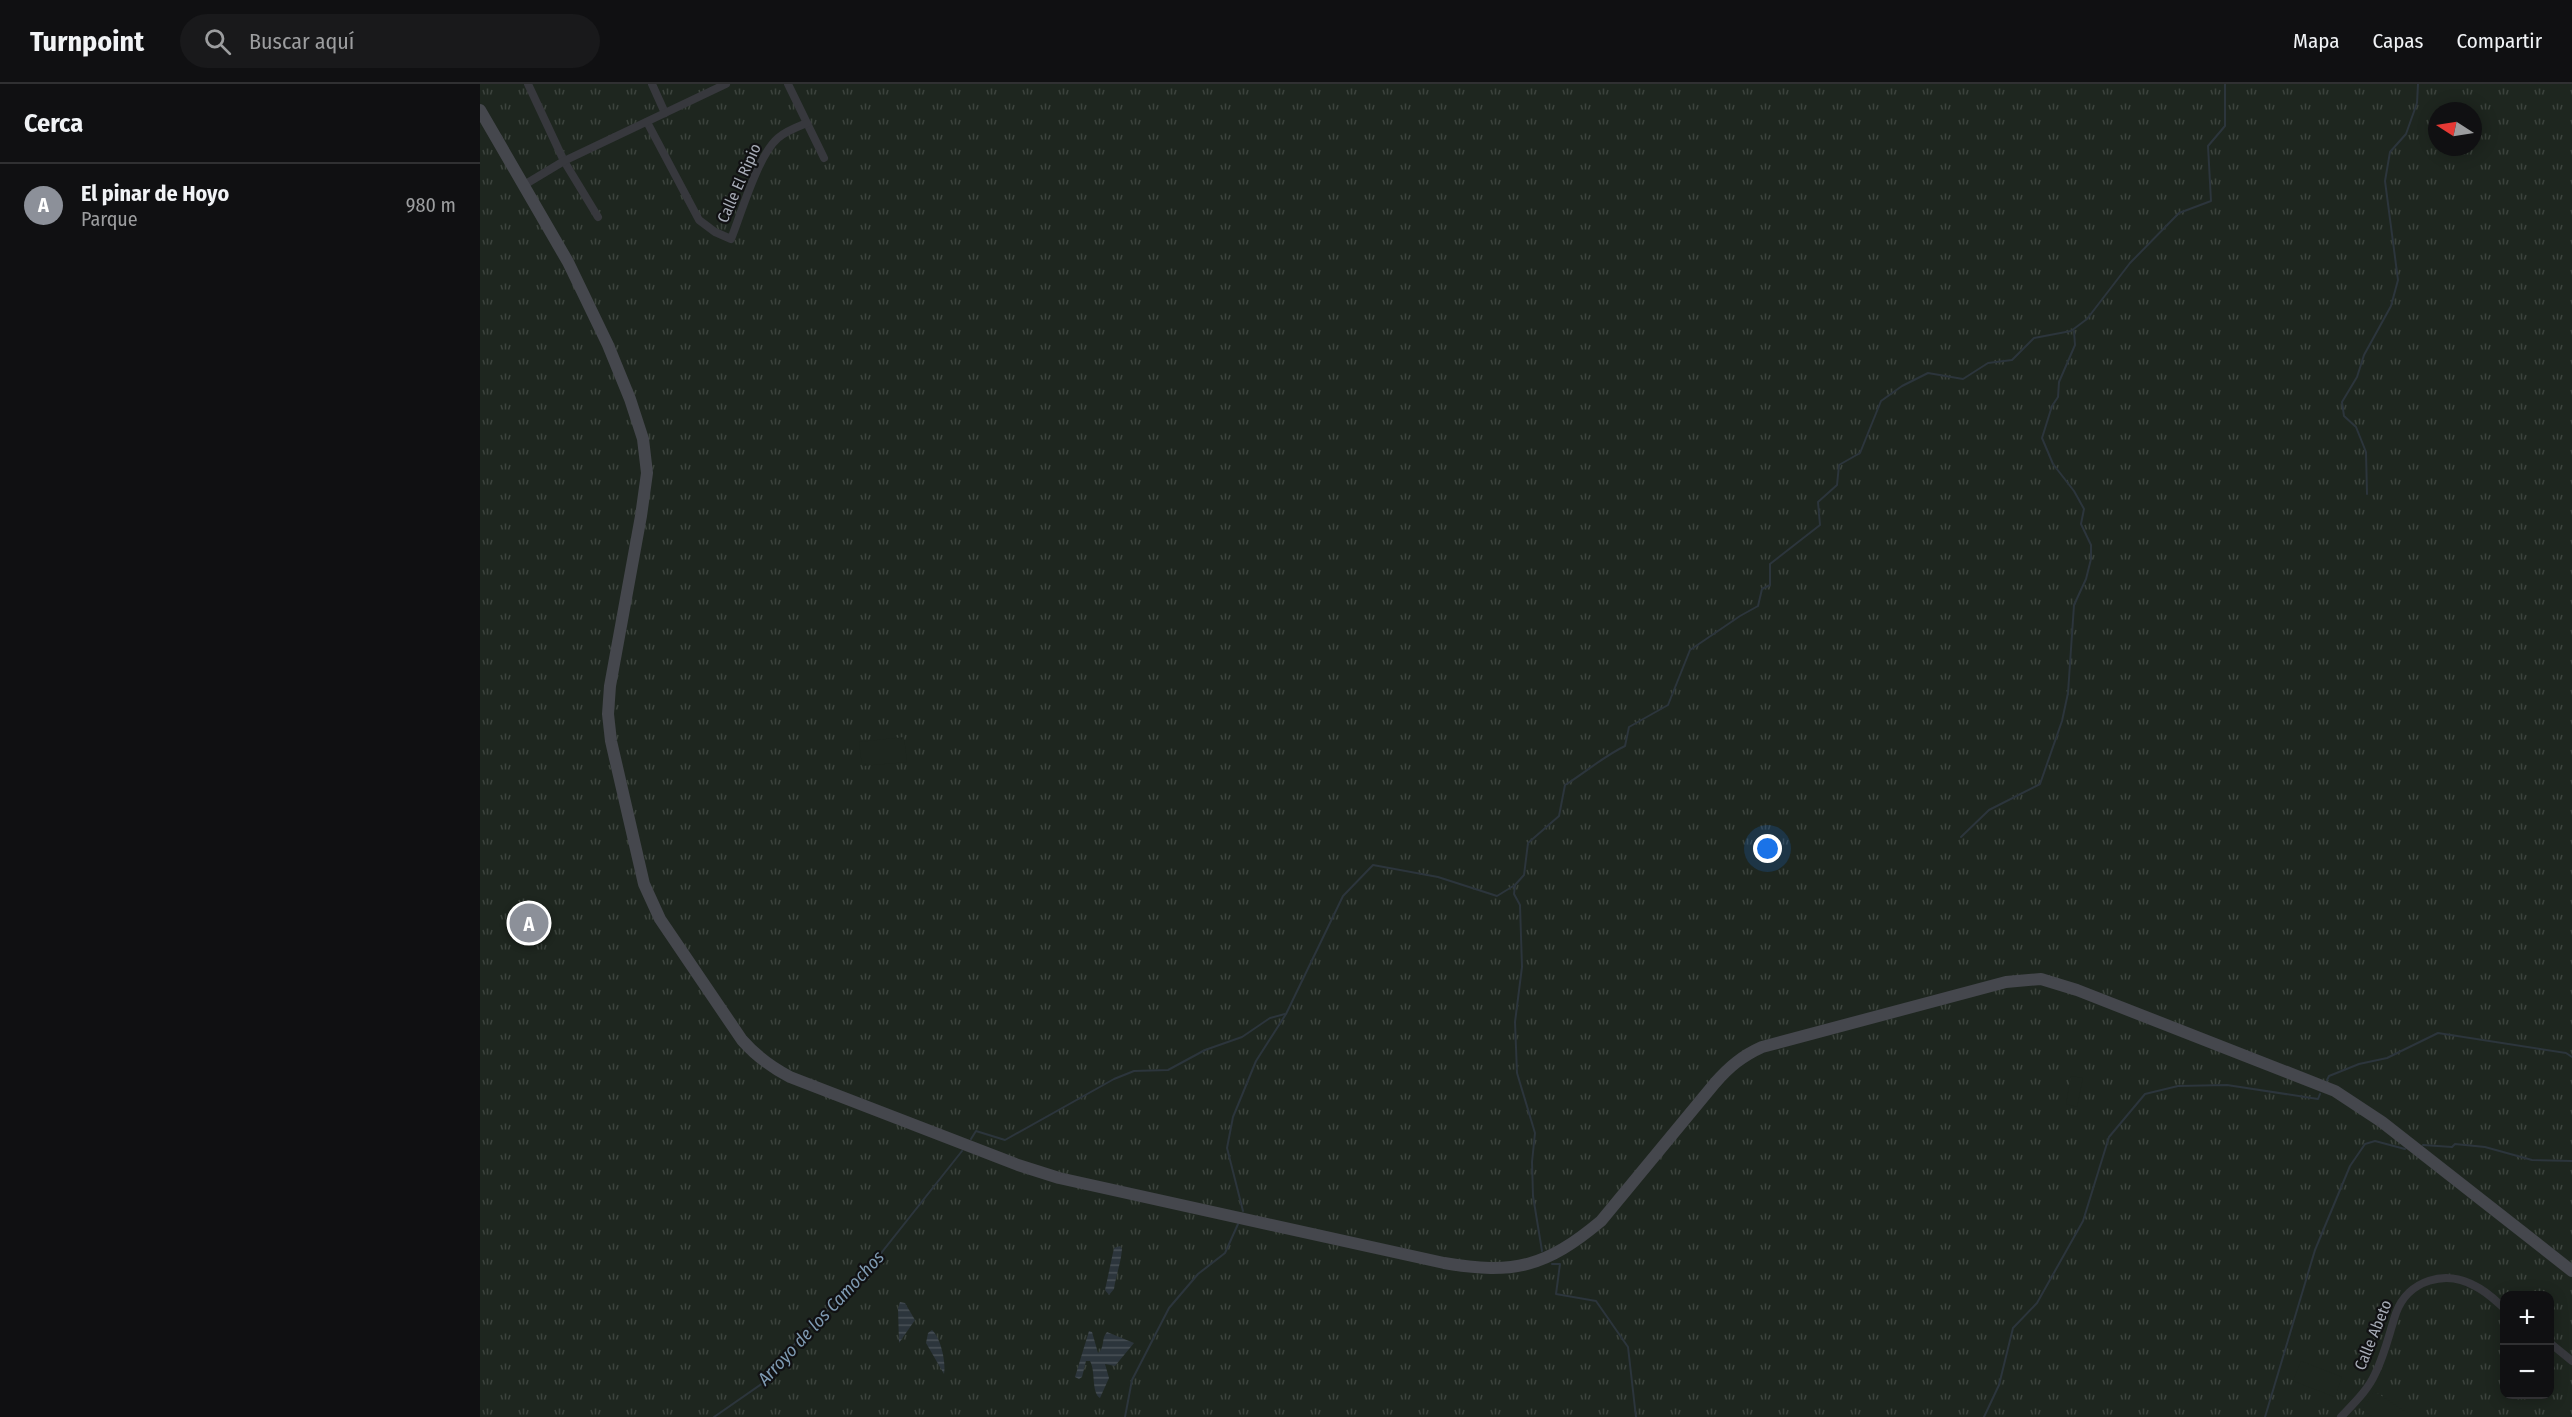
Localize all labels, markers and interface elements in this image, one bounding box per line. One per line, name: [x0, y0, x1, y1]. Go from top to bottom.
search box: [180, 14, 600, 68]
text: Turnpoint: [30, 25, 144, 58]
icon: search: [201, 25, 234, 58]
text: Buscar aquí: [249, 28, 354, 55]
text: Mapa: [2293, 28, 2340, 54]
text: Capas: [2373, 28, 2423, 54]
text: Compartir: [2456, 28, 2542, 54]
north arrow: [2428, 102, 2482, 156]
text: Cerca: [24, 108, 83, 139]
street label: Calle El Ripio: [713, 140, 765, 226]
text: El pinar de Hoyo: [81, 180, 229, 207]
text: A: [38, 193, 49, 217]
text: 980 m: [406, 193, 456, 217]
text: Parque: [81, 207, 138, 231]
your location: [1753, 834, 1782, 863]
pin: A: [509, 900, 548, 946]
water label: Arroyo de los Camochos: [752, 1246, 889, 1390]
map controls: [2500, 1291, 2554, 1399]
button: +: [2500, 1291, 2554, 1345]
street label: Calle Abeto: [2350, 1297, 2396, 1373]
button: −: [2500, 1345, 2554, 1399]

